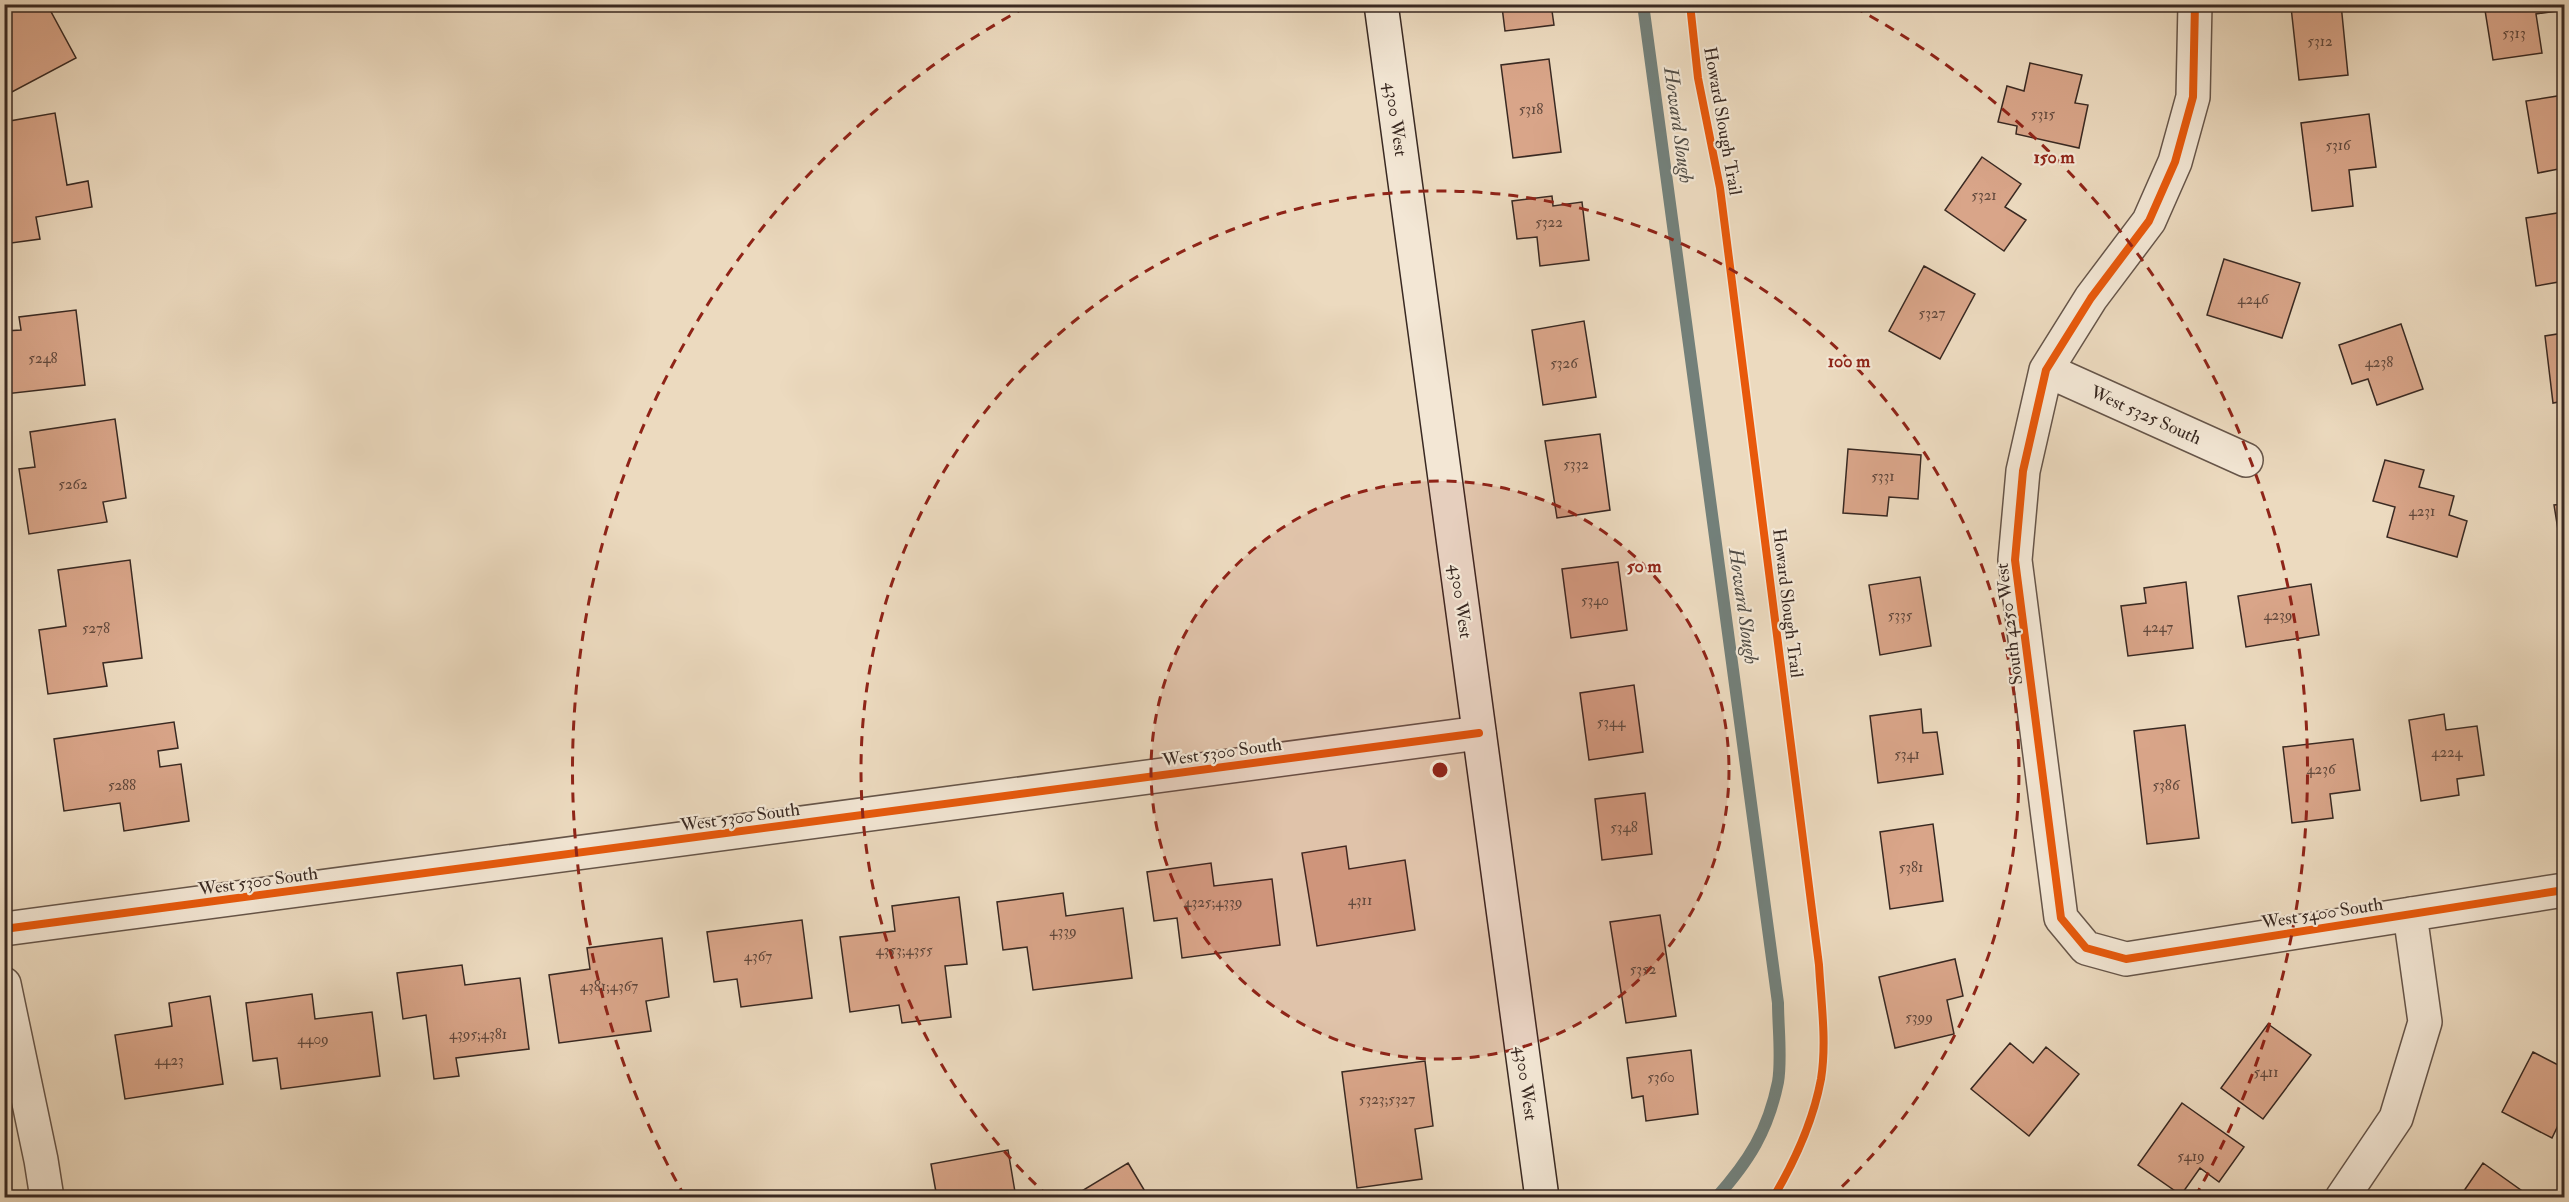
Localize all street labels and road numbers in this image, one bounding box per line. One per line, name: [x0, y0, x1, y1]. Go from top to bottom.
street label: Howard Slough Trail: [1698, 45, 1747, 197]
street label: 4300 West: [1379, 80, 1412, 158]
street label: West 5325 South: [2086, 380, 2205, 450]
street label: Howard Slough Trail: [1767, 527, 1808, 679]
street label: South 4250 West: [1991, 561, 2028, 686]
street label: 4300 West: [1444, 562, 1477, 640]
street label: West 5300 South: [1160, 733, 1284, 772]
street label: West 5300 South: [678, 798, 802, 837]
street label: West 5300 South: [196, 862, 320, 901]
street label: West 5400 South: [2259, 892, 2385, 935]
street label: 4300 West: [1509, 1044, 1542, 1122]

